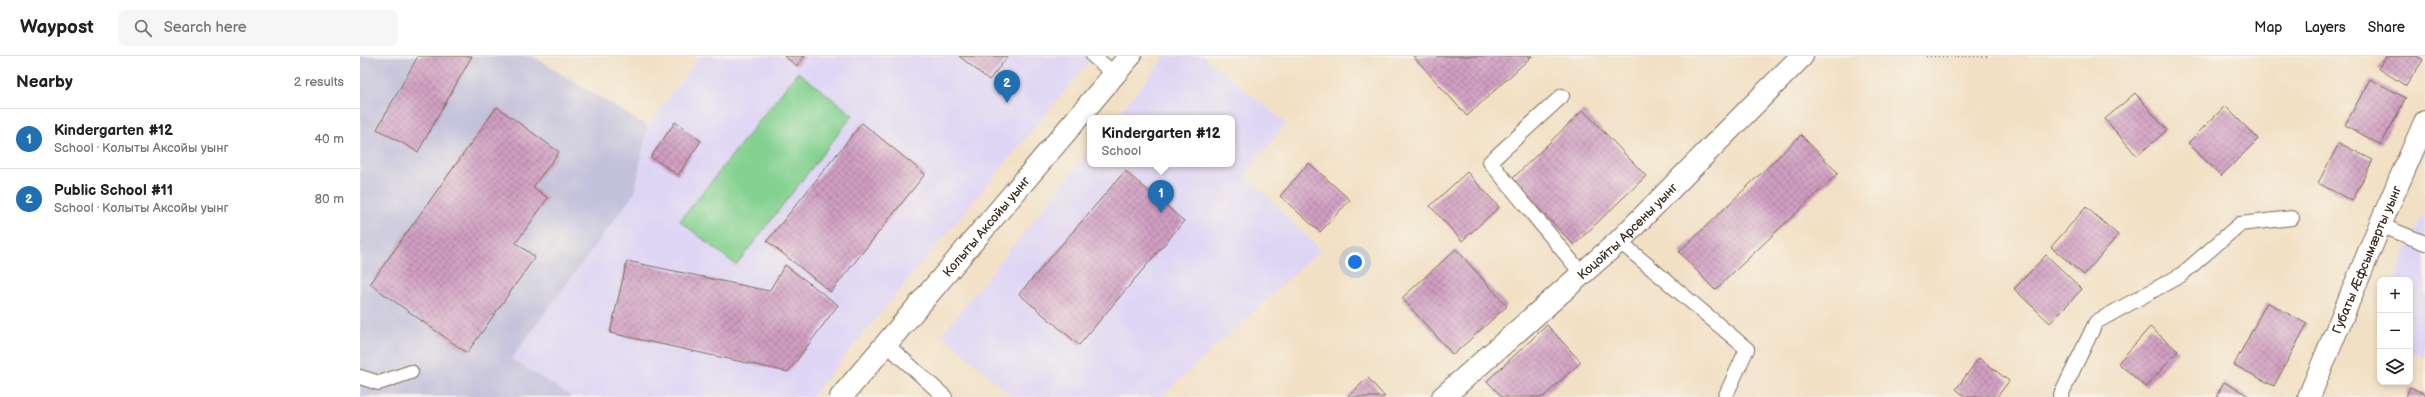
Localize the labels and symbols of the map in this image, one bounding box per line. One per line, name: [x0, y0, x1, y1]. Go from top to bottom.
pin: 2: [994, 70, 1020, 103]
street label: Колыты Аксойы уынг: [940, 173, 1034, 280]
pin: 1: [1148, 180, 1174, 213]
street label: Коцойты Арсены уынг: [1574, 180, 1681, 283]
street label: Губаты Æфсымæрты уынг: [2329, 183, 2405, 336]
your location: [1345, 252, 1365, 272]

